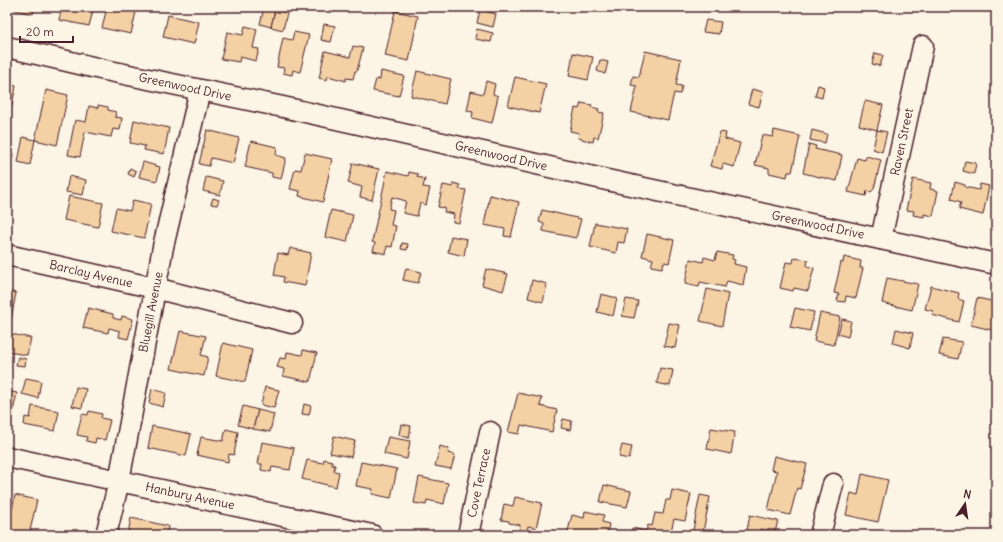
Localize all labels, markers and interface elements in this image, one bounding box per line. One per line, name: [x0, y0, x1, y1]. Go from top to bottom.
scale bar: [20, 18, 73, 44]
text: 20 m: [26, 24, 54, 39]
street label: Greenwood Drive: [137, 69, 233, 104]
street label: Raven Street: [887, 107, 916, 177]
street label: Greenwood Drive: [454, 138, 549, 173]
street label: Greenwood Drive: [770, 207, 866, 242]
street label: Barclay Avenue: [48, 257, 134, 290]
street label: Bluegill Avenue: [135, 270, 166, 353]
street label: Cove Terrace: [464, 447, 493, 519]
street label: Hanbury Avenue: [144, 479, 236, 512]
north arrow: [945, 484, 985, 524]
text: N: [962, 487, 973, 502]

